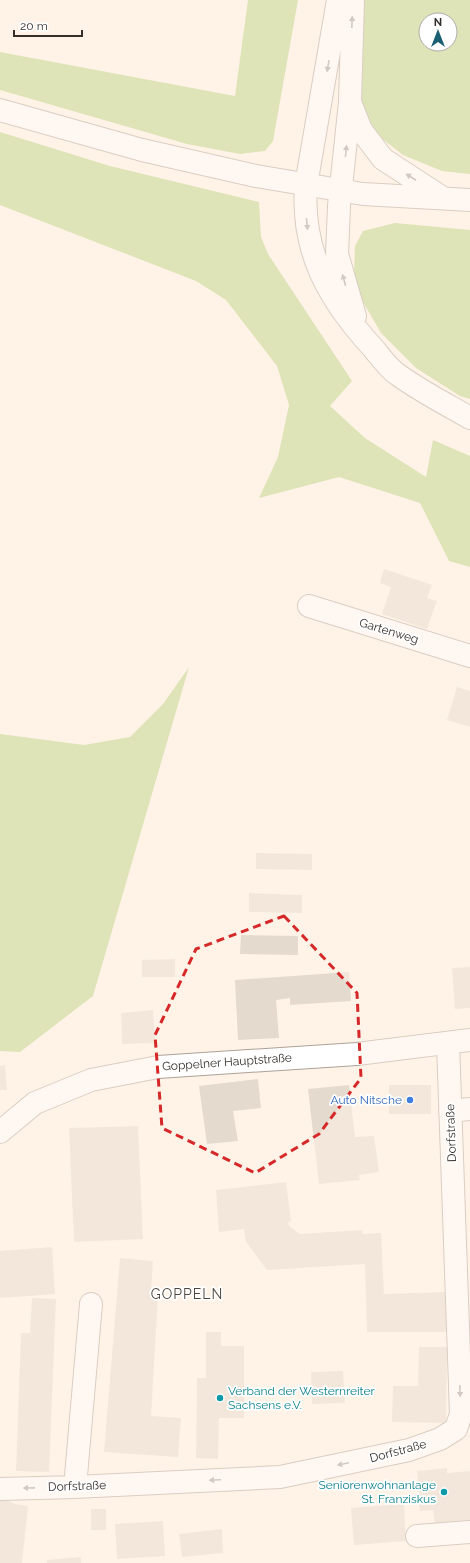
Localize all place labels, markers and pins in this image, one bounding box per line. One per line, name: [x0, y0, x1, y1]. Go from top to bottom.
place label: Auto Nitsche: [330, 1093, 402, 1107]
marker: Auto Nitsche: [405, 1095, 415, 1105]
place label: Verband der Westernreiter Sachsens e.V.: [228, 1384, 376, 1412]
marker: Verband der Westernreiter Sachsens e.V.: [215, 1393, 225, 1403]
place label: Seniorenwohnanlage St. Franziskus: [319, 1478, 436, 1506]
marker: Seniorenwohnanlage St. Franziskus: [439, 1487, 449, 1497]

